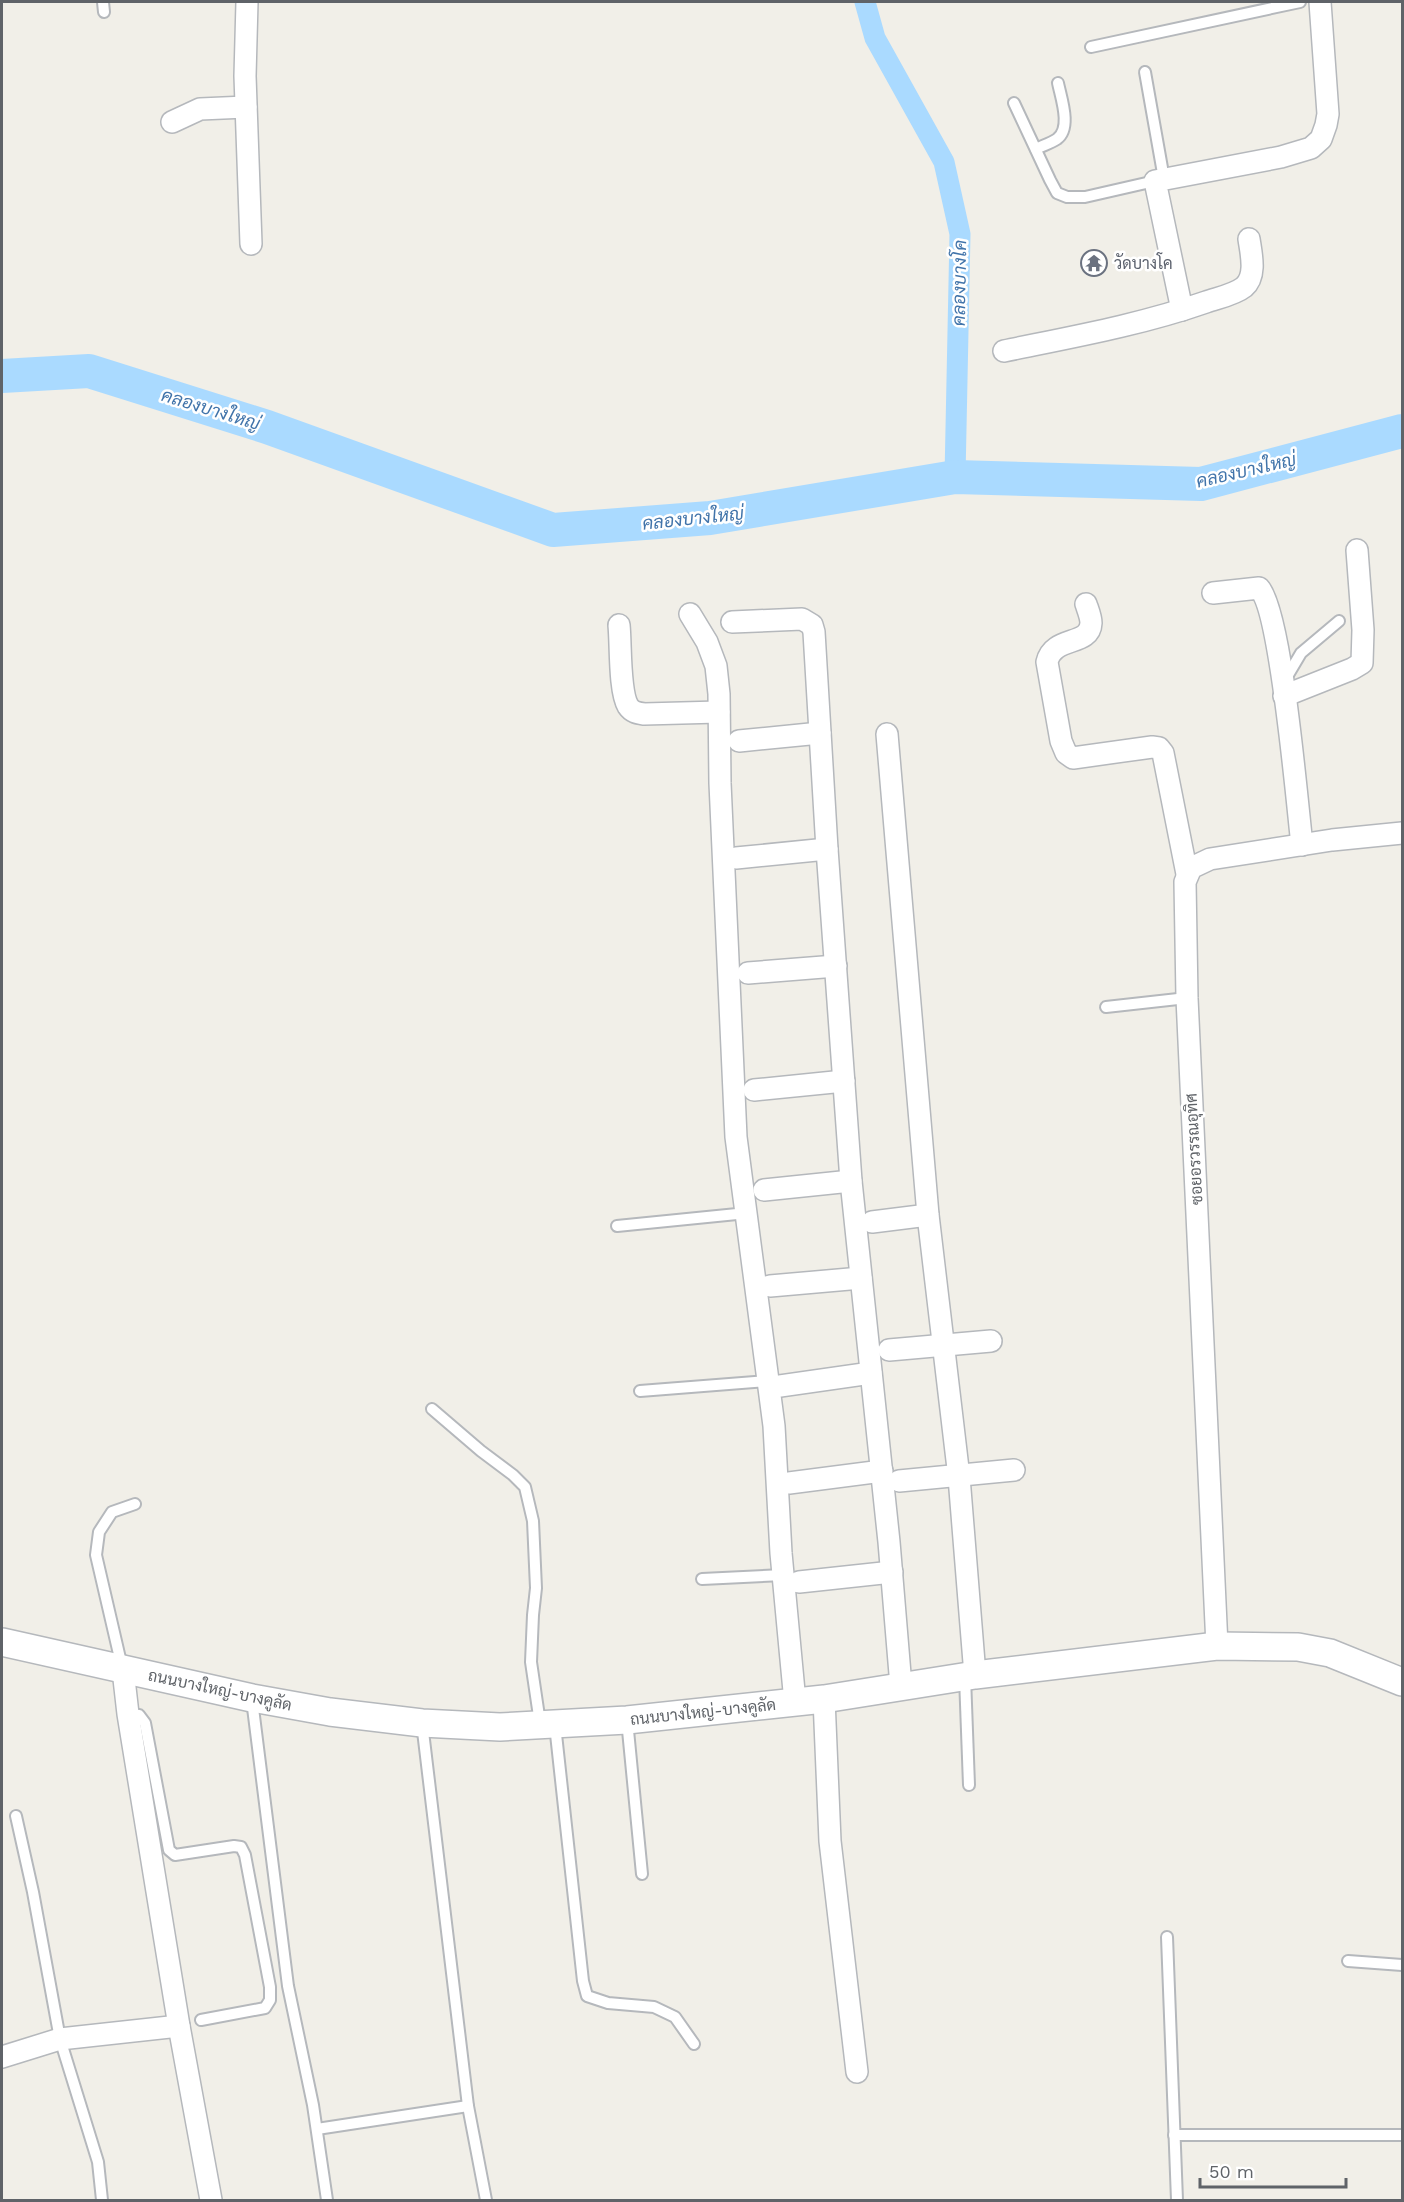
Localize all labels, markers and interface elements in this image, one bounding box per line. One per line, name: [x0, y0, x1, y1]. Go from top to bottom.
water label: คลองบางโค: [946, 240, 970, 326]
temple icon: วัดบางโค: [1079, 248, 1109, 278]
place label: วัดบางโค: [1114, 252, 1173, 273]
water label: คลองบางใหญ่: [159, 382, 264, 435]
water label: คลองบางใหญ่: [1194, 446, 1299, 493]
water label: คลองบางใหญ่: [641, 500, 746, 535]
street label: ซอยอรวรรณอุทิศ: [1182, 1092, 1208, 1205]
street label: ถนนบางใหญ่-บางคูลัด: [146, 1664, 294, 1716]
street label: ถนนบางใหญ่-บางคูลัด: [629, 1693, 777, 1731]
scale bar: [1200, 2151, 1346, 2189]
text: 50 m: [1209, 2161, 1254, 2182]

